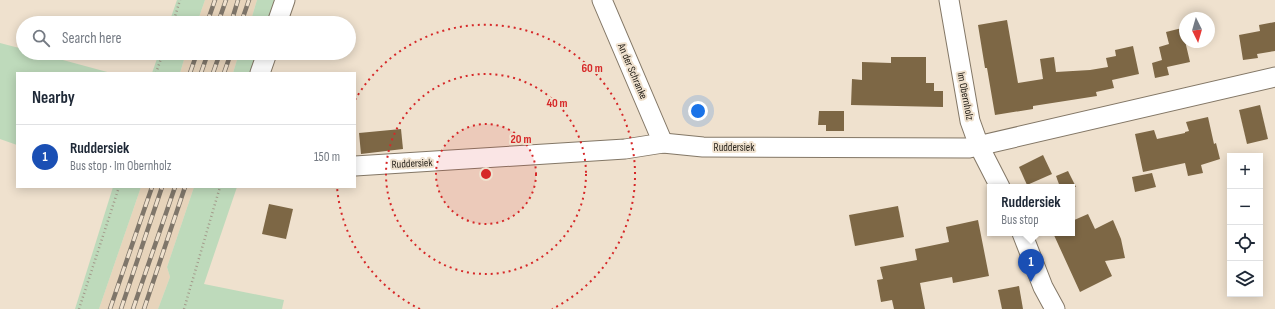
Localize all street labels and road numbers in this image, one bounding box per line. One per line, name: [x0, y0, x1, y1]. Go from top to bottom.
street label: An der Schranke: [615, 40, 650, 101]
street label: Im Obernholz: [954, 71, 977, 121]
street label: Ruddersiek: [714, 141, 755, 154]
street label: Ruddersiek: [391, 156, 434, 171]

